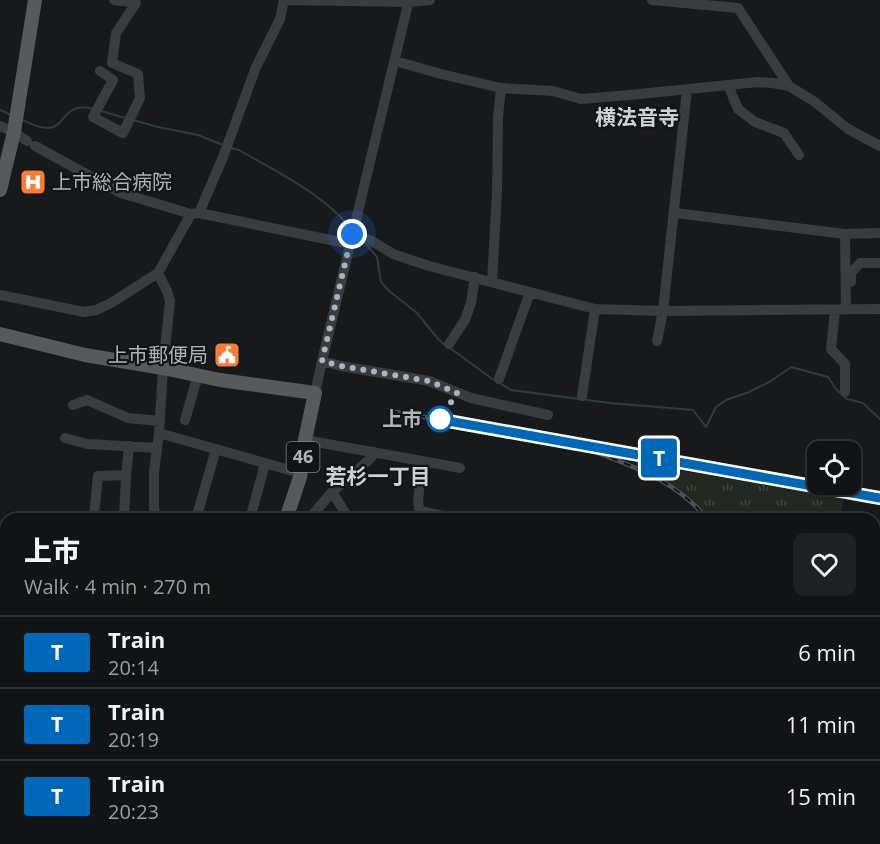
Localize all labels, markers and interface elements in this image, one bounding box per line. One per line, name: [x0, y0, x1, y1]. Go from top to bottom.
district label: 横法音寺: [595, 103, 679, 131]
hospital icon: 上市総合病院: [18, 167, 48, 197]
place label: 上市総合病院: [52, 168, 172, 195]
your location: [337, 219, 367, 249]
public building icon: 上市郵便局: [212, 340, 242, 370]
place label: 上市郵便局: [108, 341, 208, 368]
place label: 上市: [382, 405, 422, 432]
marker: 上市: [427, 406, 453, 432]
line badge: T: [640, 438, 678, 478]
map controls: [807, 441, 861, 495]
button: locate: [807, 441, 861, 495]
road number: 46: [286, 442, 320, 472]
text: T: [653, 444, 665, 472]
district label: 若杉一丁目: [326, 462, 431, 490]
text: 上市: [24, 531, 80, 569]
button: heart: [793, 533, 856, 596]
text: Walk · 4 min · 270 m: [24, 573, 211, 600]
text: Train: [108, 624, 165, 654]
text: 6 min: [798, 637, 856, 667]
text: T: [51, 638, 63, 666]
text: 20:14: [108, 654, 159, 681]
text: Train: [108, 696, 165, 726]
text: 11 min: [786, 709, 856, 739]
text: T: [51, 710, 63, 738]
text: 20:19: [108, 726, 159, 753]
text: Train: [108, 768, 165, 798]
text: 15 min: [786, 781, 856, 811]
text: T: [51, 782, 63, 810]
text: 20:23: [108, 798, 159, 825]

